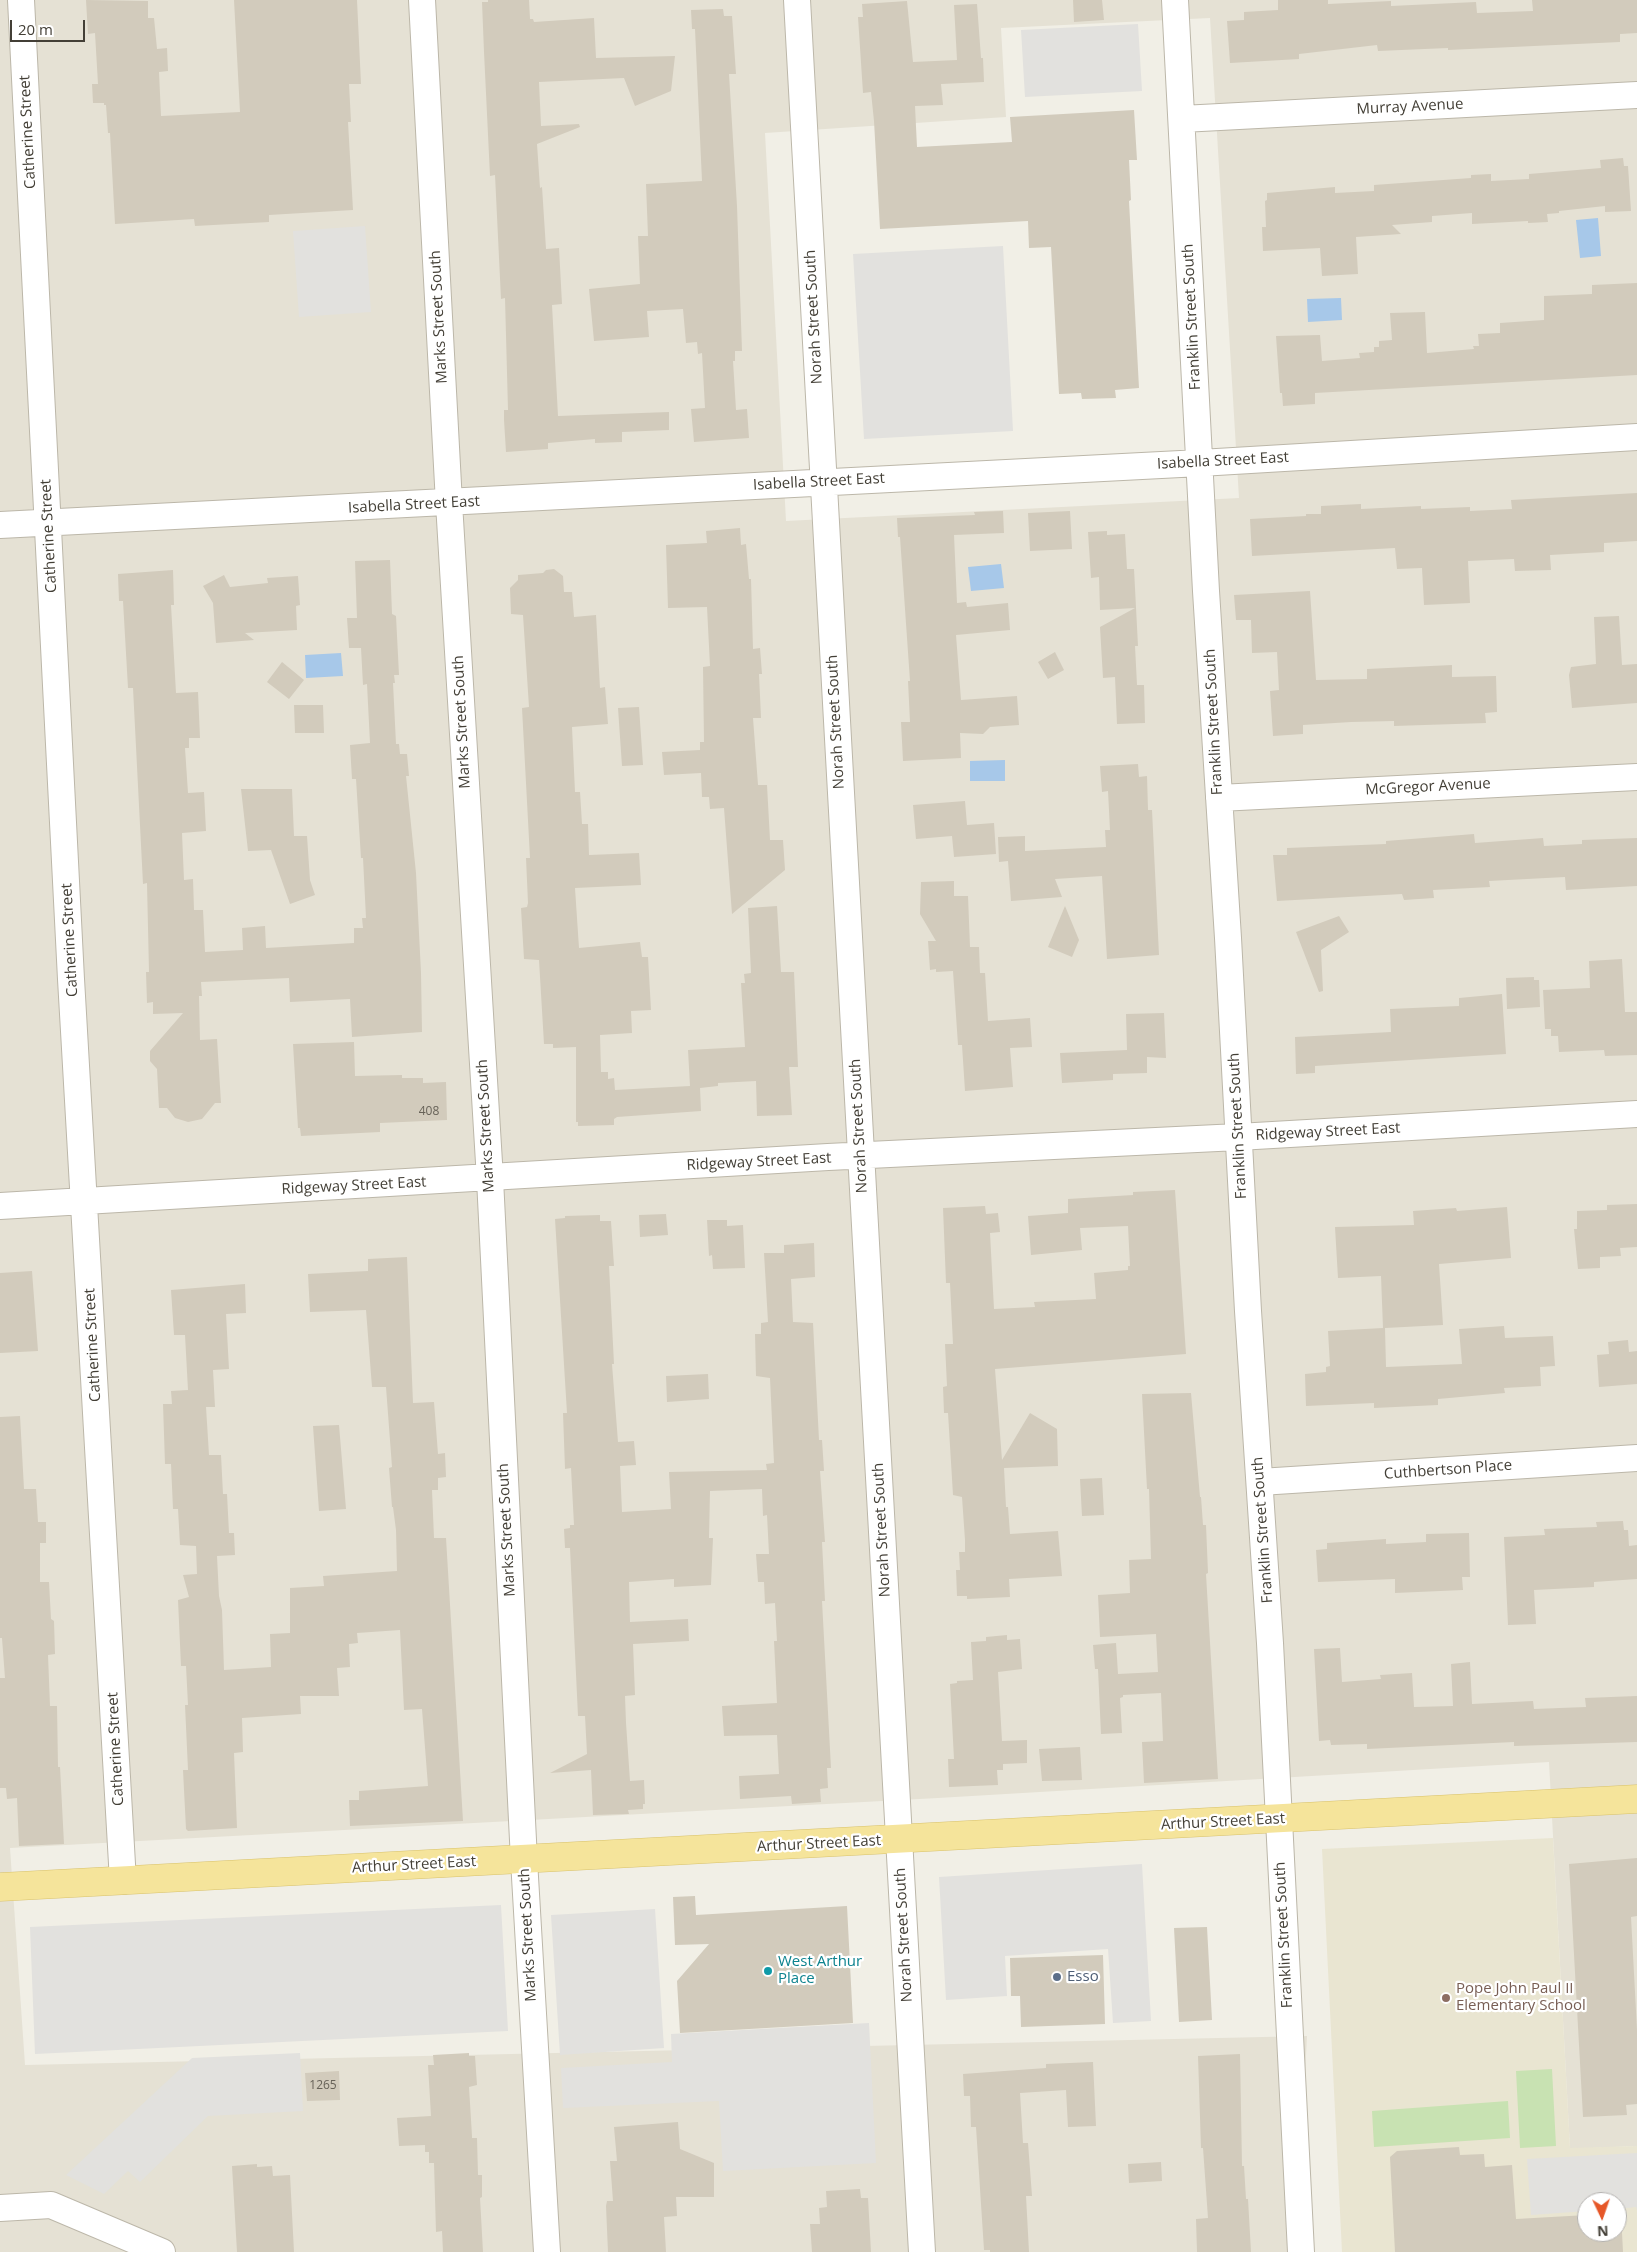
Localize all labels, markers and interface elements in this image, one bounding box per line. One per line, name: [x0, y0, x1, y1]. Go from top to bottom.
scale bar: [12, 10, 88, 42]
text: 20 m: [18, 19, 53, 39]
street label: Catherine Street: [16, 75, 40, 189]
street label: Murray Avenue: [1356, 95, 1464, 119]
street label: Franklin Street South: [1179, 243, 1205, 391]
street label: Norah Street South: [801, 249, 827, 385]
street label: Marks Street South: [427, 250, 451, 384]
street label: Isabella Street East: [1157, 449, 1289, 473]
street label: Isabella Street East: [753, 470, 885, 494]
street label: Catherine Street: [37, 479, 61, 593]
street label: Isabella Street East: [348, 493, 480, 517]
street label: Franklin Street South: [1201, 648, 1227, 796]
street label: Norah Street South: [823, 654, 849, 790]
street label: Marks Street South: [450, 655, 474, 789]
street label: McGregor Avenue: [1365, 775, 1491, 799]
street label: Catherine Street: [58, 883, 82, 997]
street label: Franklin Street South: [1225, 1052, 1251, 1200]
street label: Norah Street South: [846, 1058, 872, 1194]
street label: Marks Street South: [474, 1059, 498, 1193]
house number: 408: [419, 1105, 439, 1119]
street label: Ridgeway Street East: [1255, 1119, 1401, 1145]
street label: Ridgeway Street East: [686, 1149, 832, 1175]
street label: Ridgeway Street East: [281, 1173, 427, 1199]
street label: Catherine Street: [81, 1288, 105, 1402]
street label: Franklin Street South: [1249, 1456, 1277, 1604]
street label: Cuthbertson Place: [1383, 1457, 1513, 1483]
street label: Norah Street South: [869, 1462, 895, 1598]
street label: Marks Street South: [495, 1463, 519, 1597]
street label: Catherine Street: [104, 1692, 128, 1806]
street label: Arthur Street East: [1160, 1810, 1286, 1834]
street label: Arthur Street East: [756, 1832, 882, 1856]
street label: Arthur Street East: [351, 1853, 477, 1877]
street label: Franklin Street South: [1271, 1861, 1297, 2009]
street label: Norah Street South: [891, 1867, 917, 2003]
street label: Marks Street South: [516, 1868, 540, 2002]
place label: West Arthur Place: [778, 1953, 862, 1988]
marker: West Arthur Place: [762, 1965, 774, 1977]
place label: Esso: [1067, 1968, 1099, 1986]
marker: Esso: [1051, 1971, 1063, 1983]
place label: Pope John Paul II Elementary School: [1456, 1980, 1586, 2015]
marker: Pope John Paul II Elementary School: [1440, 1992, 1452, 2004]
house number: 1265: [309, 2079, 337, 2093]
north arrow: [1577, 2192, 1627, 2242]
text: N: [1597, 2222, 1609, 2241]

